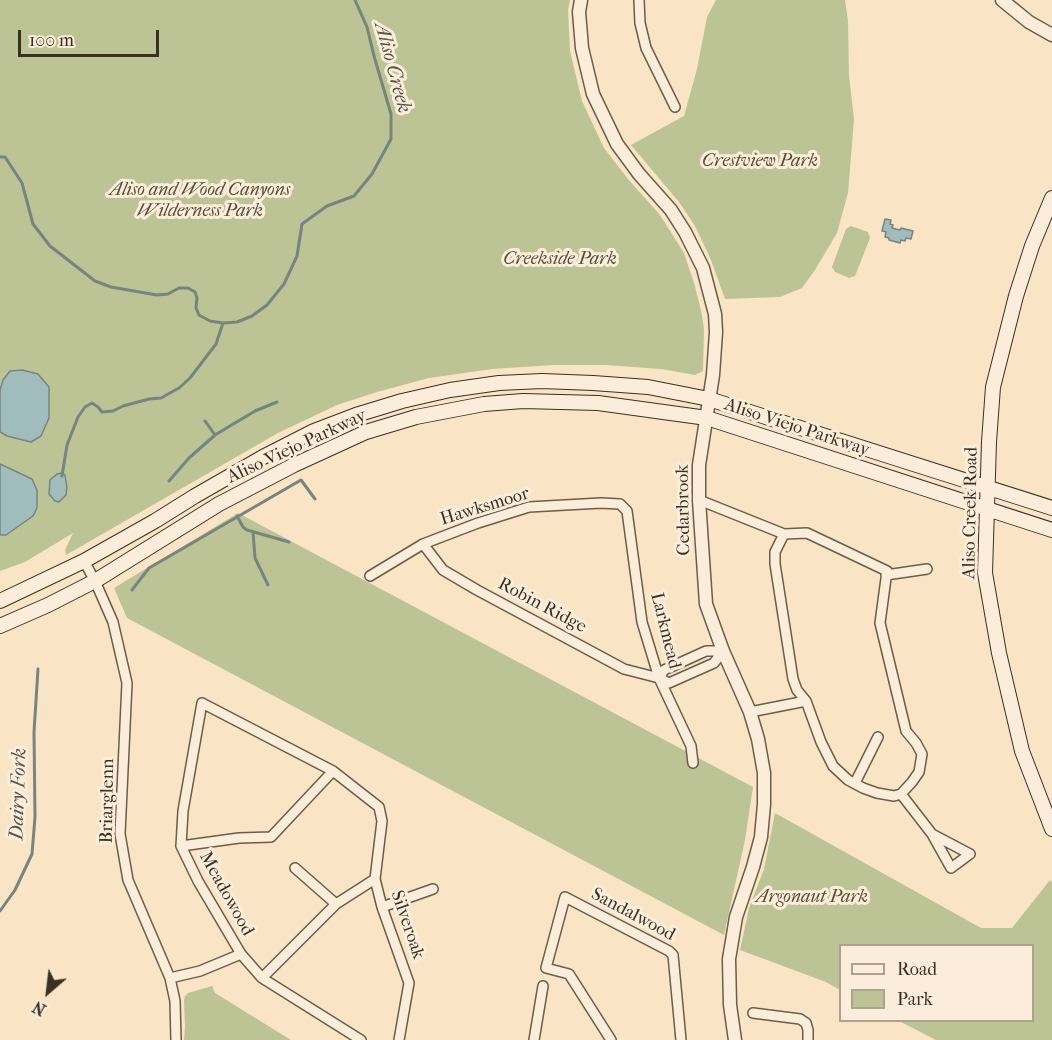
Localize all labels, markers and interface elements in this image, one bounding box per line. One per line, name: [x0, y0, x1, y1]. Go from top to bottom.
scale bar: [21, 18, 162, 56]
water label: Aliso Creek: [368, 20, 416, 116]
text: 100 m: [29, 30, 74, 51]
park label: Crestview Park: [702, 151, 818, 173]
park label: Aliso and Wood Canyons Wilderness Park: [110, 180, 290, 222]
park label: Creekside Park: [503, 249, 617, 271]
street label: Aliso Viejo Parkway: [722, 394, 872, 462]
street label: Aliso Viejo Parkway: [224, 405, 370, 489]
street label: Aliso Creek Road: [959, 447, 983, 579]
street label: Cedarbrook: [672, 464, 696, 556]
street label: Hawksmoor: [438, 483, 532, 531]
street label: Robin Ridge: [494, 574, 590, 638]
street label: Larkmead: [645, 591, 685, 671]
water label: Dairy Fork: [5, 748, 33, 840]
street label: Briarglenn: [96, 758, 120, 844]
street label: Meadowood: [194, 848, 258, 940]
street label: Sandalwood: [587, 884, 679, 946]
park label: Argonaut Park: [756, 887, 868, 909]
street label: Silveroak: [385, 888, 429, 962]
legend: [839, 944, 1034, 1022]
text: Road: [897, 959, 937, 980]
north arrow: [18, 962, 78, 1022]
text: Park: [897, 989, 933, 1010]
text: N: [30, 997, 49, 1020]

